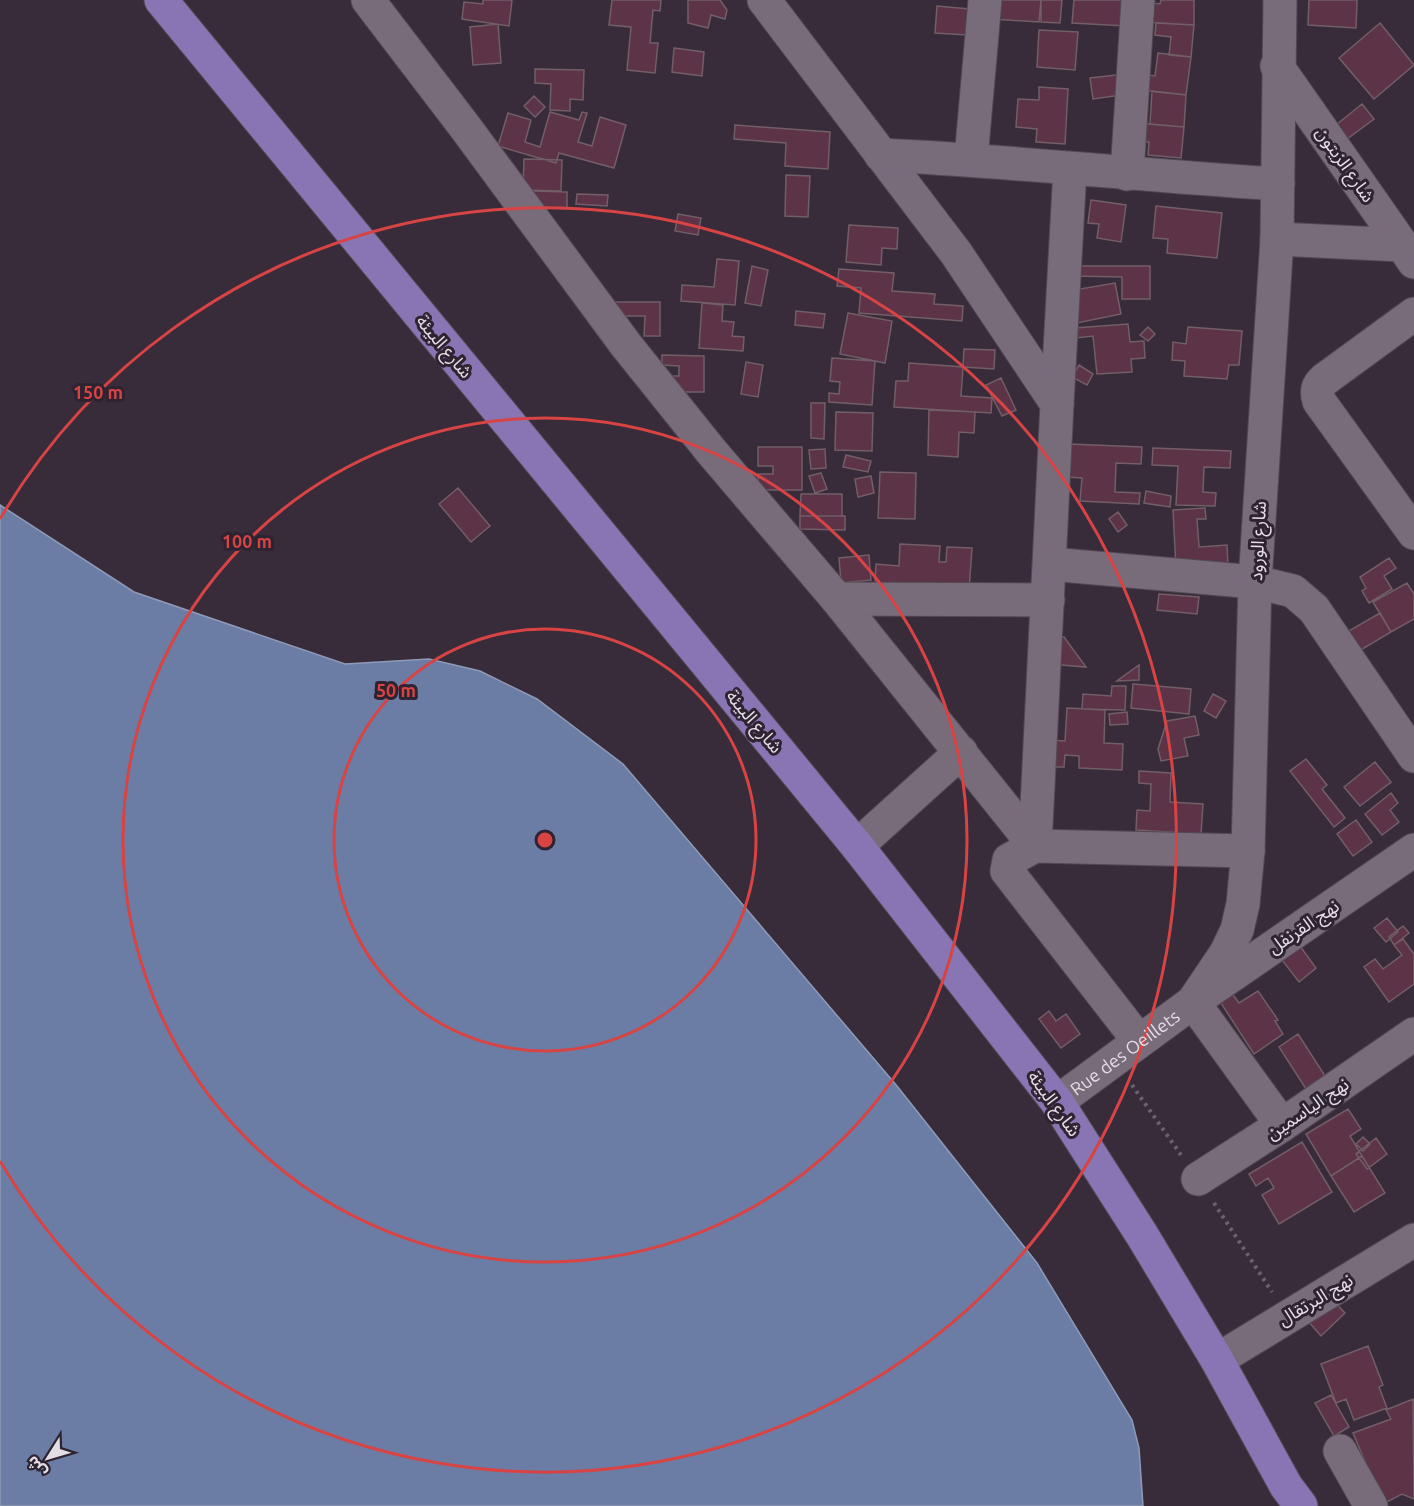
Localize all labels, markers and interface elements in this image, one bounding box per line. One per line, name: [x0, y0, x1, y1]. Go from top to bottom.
street label: شارع الزيتون: [1309, 122, 1379, 209]
street label: شارع البيئة: [409, 310, 477, 385]
text: 150 m: [73, 382, 123, 402]
street label: شارع الورود: [1245, 501, 1274, 582]
text: 100 m: [222, 531, 272, 551]
text: 50 m: [376, 680, 416, 700]
street label: شارع البيئة: [719, 685, 787, 760]
centre of rings: [535, 830, 555, 850]
street label: نهج القرنفل: [1264, 895, 1344, 960]
street label: Rue des Oeillets: [1066, 1005, 1183, 1099]
street label: شارع البيئة: [1021, 1066, 1085, 1143]
street label: نهج الياسمين: [1262, 1073, 1354, 1146]
street label: نهج البرتقال: [1274, 1269, 1358, 1333]
north arrow: [18, 1428, 78, 1488]
text: ش: [22, 1452, 51, 1481]

